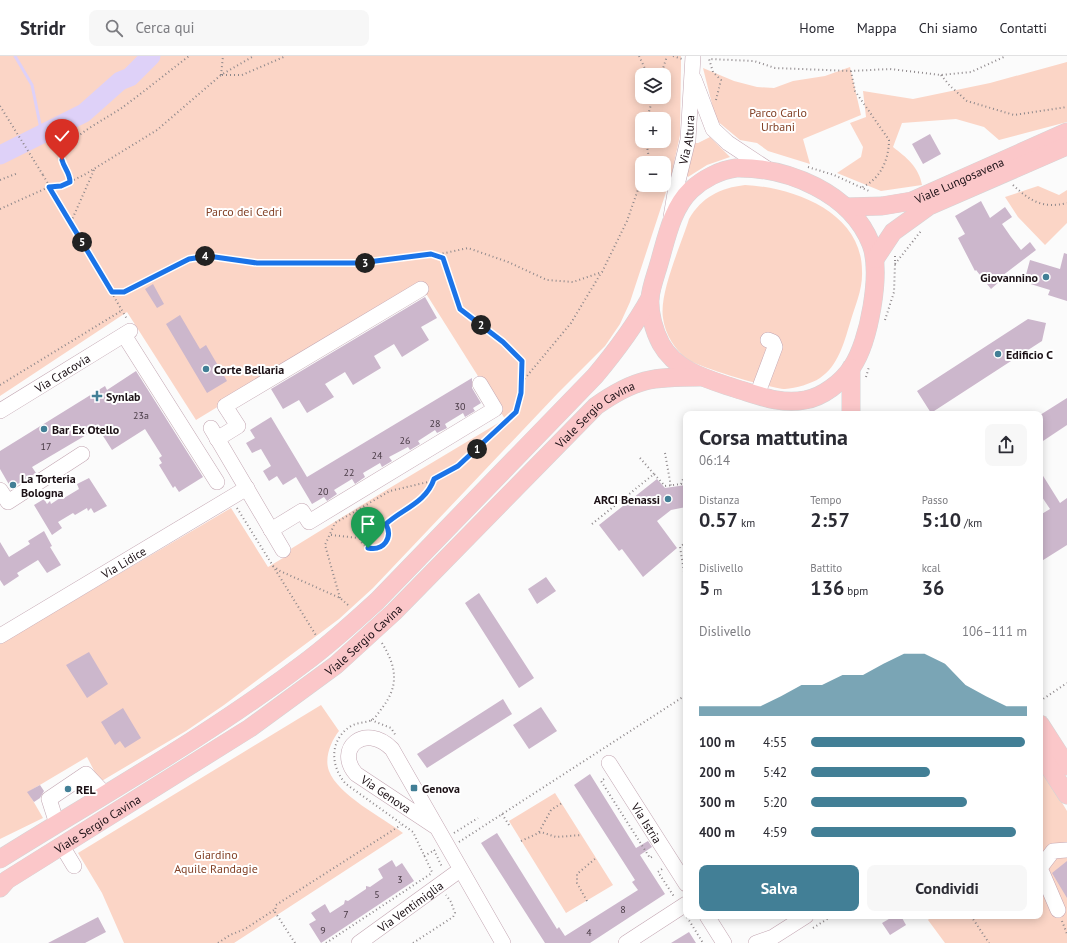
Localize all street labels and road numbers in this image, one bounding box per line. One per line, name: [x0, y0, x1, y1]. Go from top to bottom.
street label: Via Altura: [675, 114, 697, 167]
street label: Viale Lungosavena: [911, 154, 1006, 207]
street label: Via Cracovia: [31, 350, 93, 396]
street label: Viale Sergio Cavina: [551, 378, 637, 452]
street label: Via Lidice: [98, 543, 149, 582]
street label: Viale Sergio Cavina: [321, 601, 405, 679]
street label: Via Genova: [357, 771, 414, 816]
street label: Viale Sergio Cavina: [50, 791, 143, 857]
street label: Via Istria: [628, 799, 666, 846]
street label: Via Ventimiglia: [374, 877, 446, 935]

